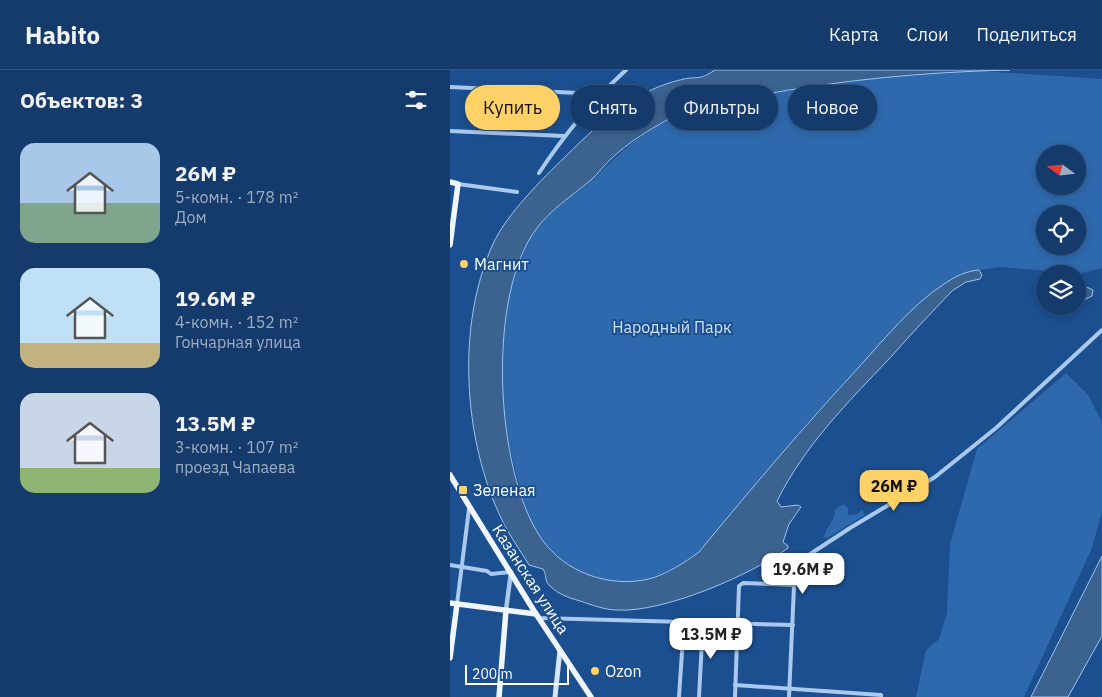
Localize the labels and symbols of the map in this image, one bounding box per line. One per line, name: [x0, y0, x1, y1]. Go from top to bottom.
north arrow: [1036, 145, 1086, 195]
place label: Магнит: [474, 254, 529, 274]
marker: Магнит: [458, 258, 470, 270]
park label: Народный Парк: [612, 317, 732, 337]
pin: 26M ₽: [859, 470, 929, 512]
place label: Зеленая: [473, 480, 536, 500]
marker: Зеленая: [457, 484, 469, 496]
street label: Казанская улица: [488, 520, 574, 638]
pin: 19.6M ₽: [757, 552, 849, 595]
pin: 13.5M ₽: [665, 618, 757, 660]
place label: Ozon: [605, 661, 642, 681]
scale bar: [465, 662, 569, 685]
marker: Ozon: [589, 665, 601, 677]

